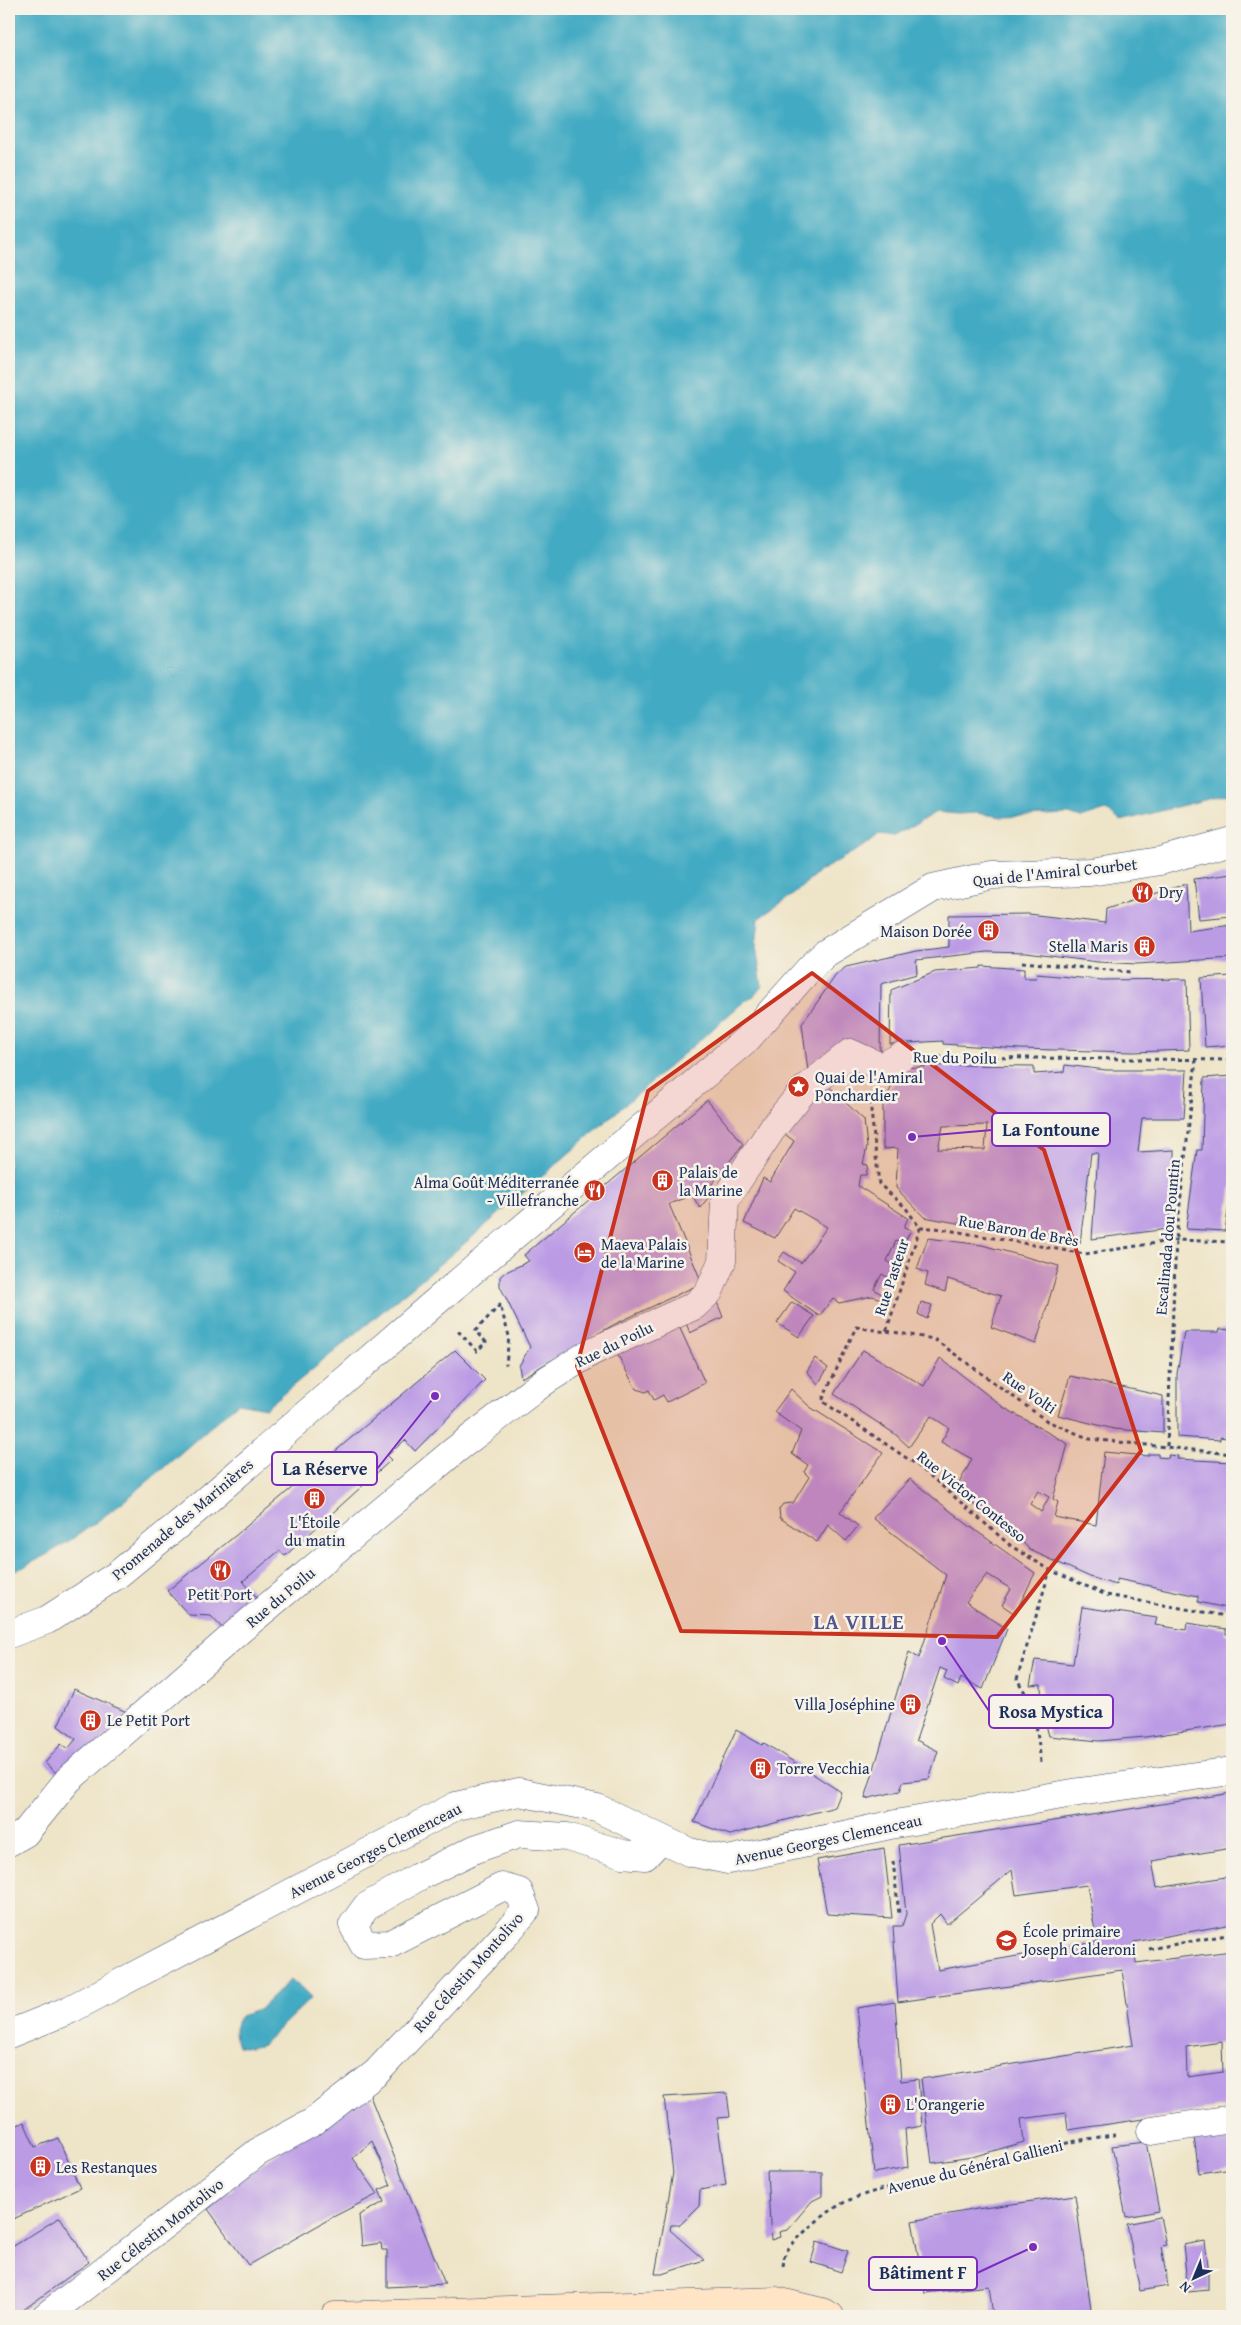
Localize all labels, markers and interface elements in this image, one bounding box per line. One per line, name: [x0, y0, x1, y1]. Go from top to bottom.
street label: Quai de l'Amiral Courbet: [972, 851, 1139, 893]
restaurant icon: Dry: [1131, 880, 1155, 904]
place label: Dry: [1159, 880, 1183, 904]
place label: Maison Dorée: [880, 919, 972, 943]
building icon: Maison Dorée: [976, 919, 1000, 943]
place label: Stella Maris: [1049, 934, 1128, 958]
building icon: Stella Maris: [1132, 934, 1156, 958]
street label: Rue du Poilu: [913, 1044, 998, 1070]
place label: Quai de l'Amiral Ponchardier: [815, 1065, 923, 1107]
place icon: Quai de l'Amiral Ponchardier: [787, 1074, 811, 1098]
callout: La Fontoune: [992, 1113, 1110, 1146]
text: La Fontoune: [1002, 1116, 1100, 1143]
street label: Escalinada dou Pountin: [1148, 1158, 1186, 1316]
place label: Palais de la Marine: [679, 1160, 743, 1202]
building icon: Palais de la Marine: [651, 1169, 675, 1193]
place label: Alma Goût Méditerranée - Villefranche: [414, 1170, 579, 1212]
restaurant icon: Alma Goût Méditerranée - Villefranche: [583, 1179, 607, 1203]
street label: Rue Baron de Brès: [957, 1208, 1081, 1252]
place label: Maeva Palais de la Marine: [601, 1232, 687, 1274]
street label: Rue Pasteur: [867, 1235, 915, 1319]
hotel icon: Maeva Palais de la Marine: [573, 1241, 597, 1265]
street label: Rue du Poilu: [571, 1315, 657, 1373]
street label: Rue Volti: [998, 1365, 1062, 1420]
street label: Rue Victor Contesso: [912, 1444, 1032, 1548]
street label: Promenade des Marinières: [106, 1452, 258, 1586]
callout: La Réserve: [272, 1452, 377, 1485]
text: La Réserve: [282, 1455, 368, 1482]
building icon: L'Étoile du matin: [303, 1486, 327, 1510]
place label: L'Étoile du matin: [285, 1510, 345, 1552]
restaurant icon: Petit Port: [208, 1558, 232, 1582]
street label: Rue du Poilu: [240, 1561, 320, 1633]
place label: Petit Port: [188, 1582, 253, 1606]
district label: LA VILLE: [813, 1606, 905, 1637]
place label: Villa Joséphine: [794, 1692, 895, 1716]
building icon: Villa Joséphine: [899, 1692, 923, 1716]
callout: Rosa Mystica: [989, 1695, 1113, 1728]
text: Rosa Mystica: [999, 1698, 1104, 1725]
building icon: Le Petit Port: [79, 1708, 103, 1732]
place label: Le Petit Port: [107, 1708, 191, 1732]
building icon: Torre Vecchia: [749, 1756, 773, 1780]
place label: Torre Vecchia: [777, 1756, 870, 1780]
street label: Avenue Georges Clemenceau: [285, 1796, 466, 1904]
street label: Avenue Georges Clemenceau: [732, 1807, 924, 1871]
street label: Rue Célestin Montolivo: [407, 1906, 529, 2038]
place label: École primaire Joseph Calderoni: [1021, 1919, 1137, 1961]
school or university icon: École primaire Joseph Calderoni: [995, 1928, 1019, 1952]
building icon: L'Orangerie: [878, 2092, 902, 2116]
place label: L'Orangerie: [906, 2092, 985, 2116]
street label: Avenue du Général Gallieni: [885, 2132, 1066, 2199]
building icon: Les Restanques: [28, 2155, 52, 2179]
place label: Les Restanques: [56, 2155, 157, 2179]
street label: Rue Célestin Montolivo: [92, 2172, 228, 2286]
north arrow: [1168, 2252, 1218, 2302]
callout: Bâtiment F: [869, 2257, 977, 2290]
text: Bâtiment F: [879, 2259, 967, 2286]
text: N: [1174, 2276, 1195, 2298]

